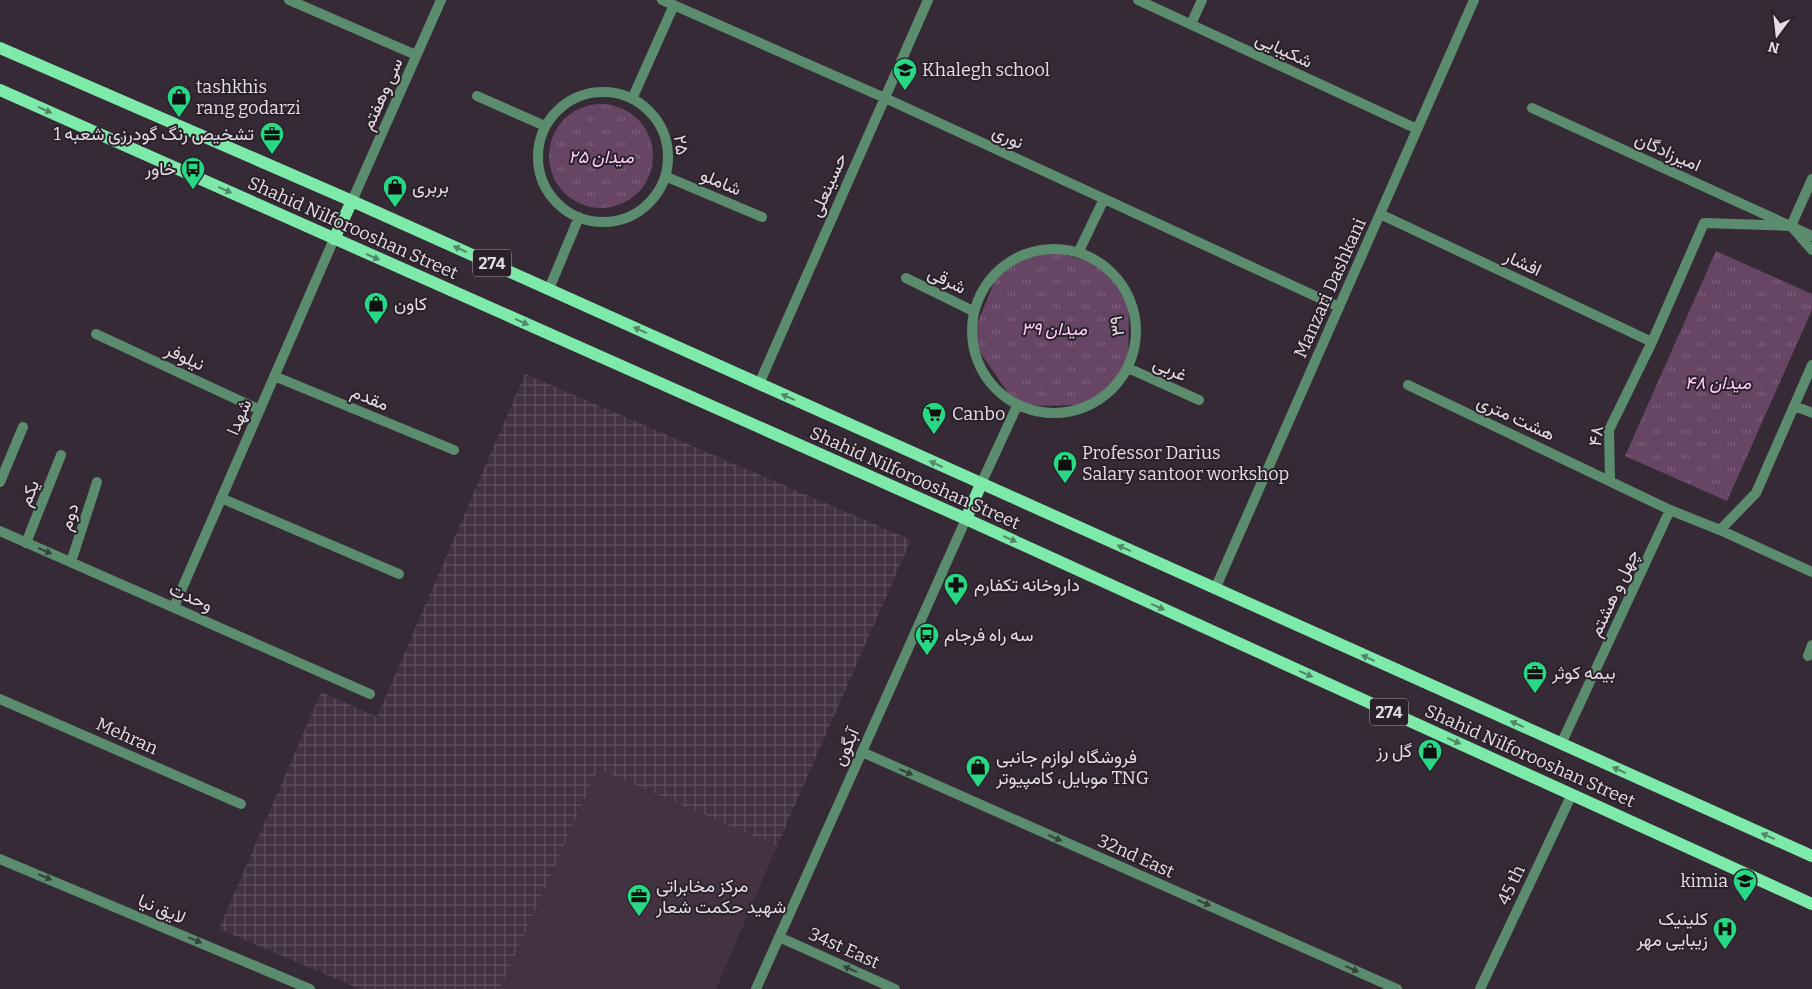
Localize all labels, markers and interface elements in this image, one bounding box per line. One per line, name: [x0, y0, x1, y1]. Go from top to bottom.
north arrow: [1752, 10, 1802, 60]
street label: شکیبایی: [1252, 27, 1316, 73]
text: N: [1766, 37, 1781, 57]
street label: سی وهفتم: [356, 54, 409, 134]
school or university icon: Khalegh school: [892, 57, 918, 91]
place label: Khalegh school: [922, 59, 1050, 81]
place label: tashkhis rang godarzi: [196, 76, 301, 119]
shop icon: tashkhis rang godarzi: [166, 84, 192, 118]
one-way arrow: [37, 105, 52, 114]
street label: نوری: [989, 120, 1027, 154]
office icon: تشخیص رنگ گودرزی شعبه 1: [259, 121, 285, 155]
place label: تشخیص رنگ گودرزی شعبه 1: [53, 123, 254, 145]
street label: امیرزادگان: [1632, 128, 1704, 176]
street label: ۲۵: [669, 134, 693, 156]
park label: میدان ۲۵: [568, 146, 634, 168]
street label: حسینعلی: [804, 150, 852, 220]
bus stop icon: خاور: [180, 156, 206, 190]
place label: خاور: [144, 158, 176, 180]
street label: شاملو: [697, 164, 745, 200]
street label: Shahid Nilforooshan Street: [245, 172, 462, 285]
shop icon: بربری: [382, 174, 408, 208]
place label: بربری: [412, 176, 449, 198]
one-way arrow: [218, 187, 232, 195]
street label: Manzari Dashkani: [1289, 215, 1371, 361]
street label: افشار: [1500, 244, 1545, 281]
one-way arrow: [453, 245, 467, 253]
road number: 274: [473, 250, 511, 276]
one-way arrow: [366, 253, 380, 261]
street label: شرقی: [924, 261, 970, 299]
shop icon: کاون: [363, 291, 389, 325]
place label: کاون: [394, 293, 427, 315]
street label: ۳۹: [1105, 314, 1129, 338]
park label: میدان ۳۹: [1021, 318, 1087, 340]
one-way arrow: [515, 319, 529, 327]
one-way arrow: [633, 326, 647, 334]
street label: نیلوفر: [161, 338, 208, 376]
street label: غربی: [1150, 352, 1190, 386]
park label: میدان ۴۸: [1685, 372, 1752, 394]
street label: مقدم: [347, 381, 392, 416]
street label: هشت متری: [1473, 390, 1559, 446]
one-way arrow: [781, 393, 795, 401]
street label: شهدا: [222, 396, 256, 438]
supermarket icon: Canbo: [921, 401, 947, 435]
place label: Canbo: [952, 403, 1005, 425]
street label: Shahid Nilforooshan Street: [807, 422, 1024, 535]
street label: ۴۸: [1584, 424, 1608, 448]
place label: Professor Darius Salary santoor workshop: [1082, 442, 1289, 485]
shop icon: Professor Darius Salary santoor workshop: [1052, 450, 1078, 484]
one-way arrow: [929, 460, 943, 468]
street label: یکم: [14, 477, 45, 510]
street label: دوم: [54, 501, 85, 534]
one-way arrow: [1003, 536, 1017, 544]
one-way arrow: [1117, 544, 1131, 552]
street label: چهل و هشتم: [1584, 546, 1645, 641]
one-way arrow: [38, 547, 52, 555]
pharmacy icon: داروخانه تکفارم: [943, 572, 969, 606]
place label: داروخانه تکفارم: [974, 574, 1080, 597]
street label: وحدت: [166, 578, 216, 616]
one-way arrow: [1151, 603, 1165, 611]
bus stop icon: سه راه فرجام: [914, 622, 940, 656]
place label: سه راه فرجام: [944, 624, 1033, 647]
one-way arrow: [1361, 653, 1375, 661]
office icon: بیمه کوثر: [1522, 660, 1548, 694]
place label: بیمه کوثر: [1551, 662, 1616, 684]
one-way arrow: [1299, 670, 1313, 678]
road number: 274: [1370, 699, 1408, 726]
street label: Shahid Nilforooshan Street: [1422, 700, 1639, 813]
street label: Mehran: [93, 713, 162, 760]
one-way arrow: [1510, 720, 1524, 728]
street label: آبگون: [828, 723, 865, 769]
shop icon: گل رز: [1417, 738, 1443, 772]
one-way arrow: [1447, 738, 1461, 746]
place label: گل رز: [1375, 740, 1412, 762]
place label: فروشگاه لوازم جانبی موبایل، کامپيوتر TNG: [995, 746, 1149, 790]
shop icon: فروشگاه لوازم جانبی موبایل، کامپيوتر TNG: [965, 754, 991, 788]
one-way arrow: [1612, 766, 1626, 774]
one-way arrow: [899, 768, 913, 776]
street label: 32nd East: [1094, 829, 1178, 883]
one-way arrow: [1760, 832, 1775, 841]
one-way arrow: [1048, 834, 1062, 842]
street label: 45 th: [1492, 862, 1530, 908]
school or university icon: kimia: [1732, 868, 1758, 902]
place label: kimia: [1681, 870, 1728, 892]
one-way arrow: [38, 874, 52, 882]
place label: مرکز مخابراتی شهید حکمت شعار: [655, 875, 786, 918]
office icon: مرکز مخابراتی شهید حکمت شعار: [626, 883, 652, 917]
street label: لایق نیا: [135, 889, 189, 929]
one-way arrow: [1197, 900, 1211, 908]
place label: کلینیک زیبایی مهر: [1635, 908, 1708, 951]
hospital icon: کلینیک زیبایی مهر: [1712, 916, 1738, 950]
street label: 34st East: [805, 923, 883, 974]
one-way arrow: [188, 937, 202, 945]
one-way arrow: [843, 965, 857, 973]
one-way arrow: [1345, 966, 1359, 974]

